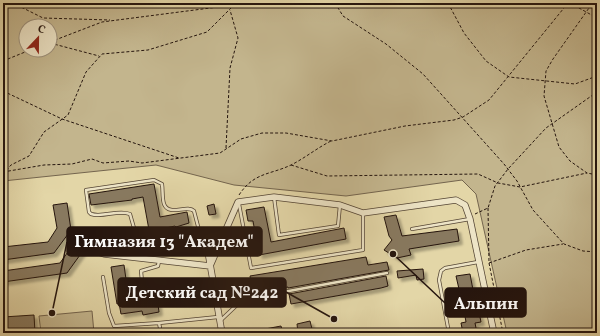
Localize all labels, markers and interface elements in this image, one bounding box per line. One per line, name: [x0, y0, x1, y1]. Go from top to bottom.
north arrow: [18, 18, 58, 58]
text: С: [35, 22, 47, 38]
callout: Гимназия 13 "Академ": [67, 227, 262, 256]
text: Гимназия 13 "Академ": [74, 231, 254, 254]
callout: Детский сад №242: [118, 278, 286, 307]
text: Детский сад №242: [126, 282, 279, 305]
callout: Альпин: [445, 288, 526, 317]
text: Альпин: [454, 293, 518, 316]

